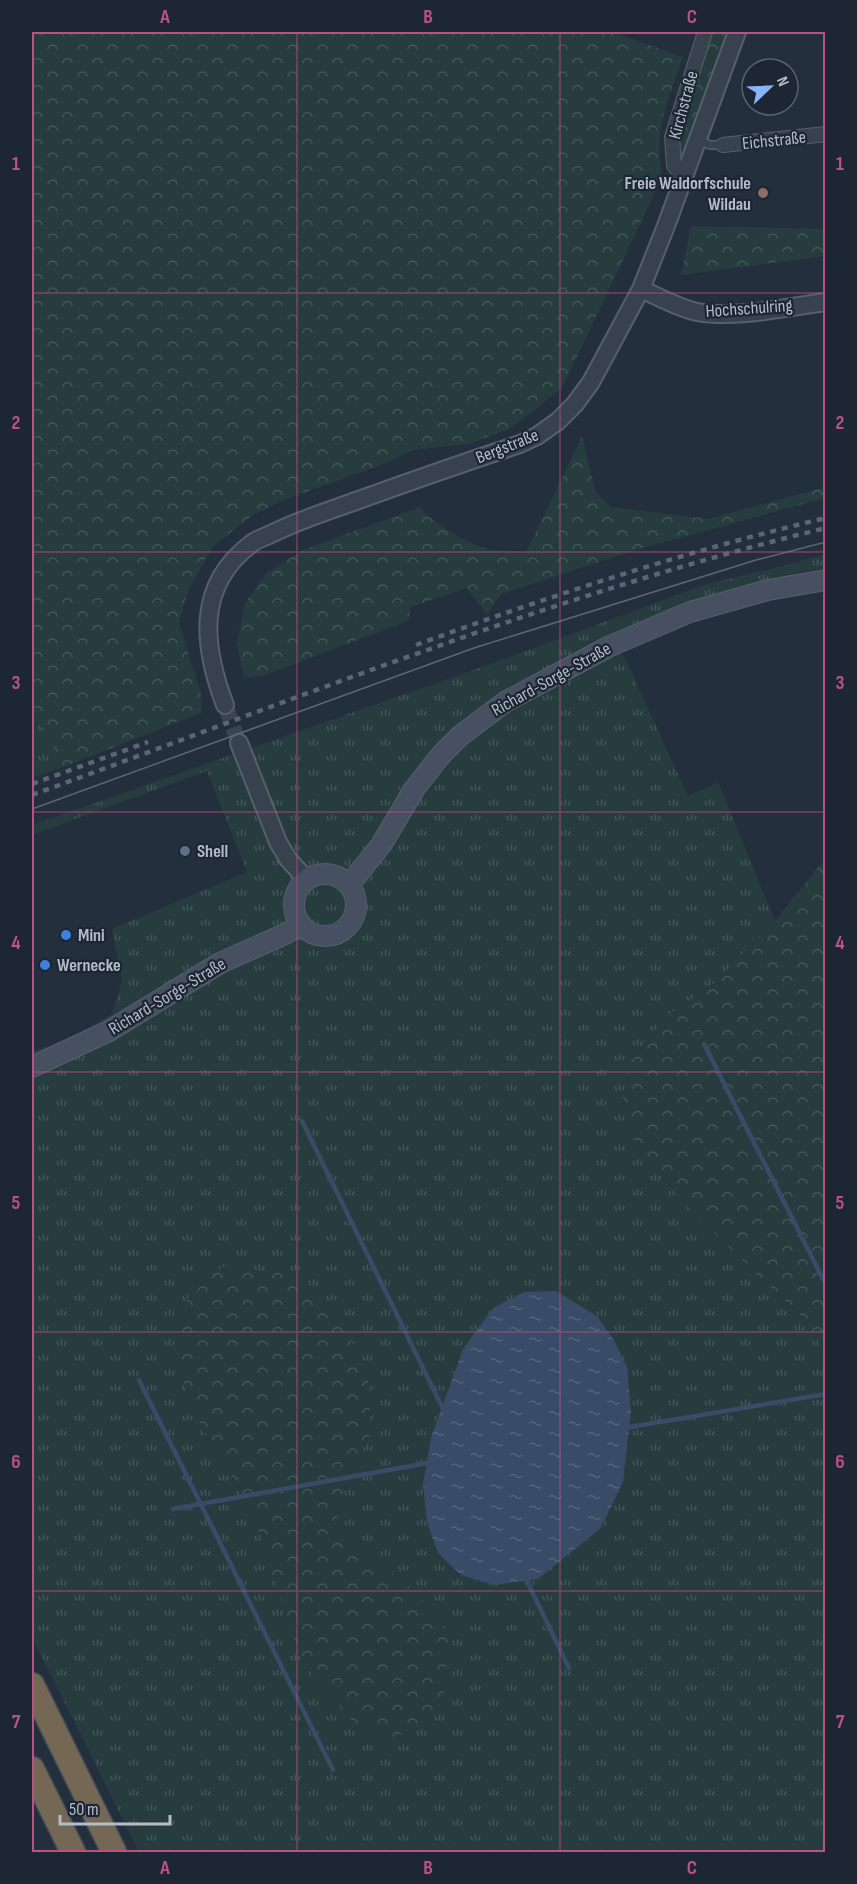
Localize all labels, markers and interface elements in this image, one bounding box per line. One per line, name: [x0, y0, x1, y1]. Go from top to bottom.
text: A: [159, 5, 170, 29]
text: B: [423, 5, 433, 29]
text: C: [687, 5, 697, 29]
north arrow: [740, 57, 800, 117]
street label: Kirchstraße: [664, 69, 703, 142]
text: N: [772, 74, 793, 89]
street label: Eichstraße: [741, 127, 807, 154]
text: 1: [12, 152, 20, 176]
text: 1: [836, 152, 844, 176]
place label: Freie Waldorfschule Wildau: [625, 173, 751, 215]
marker: Freie Waldorfschule Wildau: [756, 186, 770, 200]
street label: Hochschulring: [705, 295, 793, 322]
text: 2: [12, 411, 20, 435]
text: 2: [836, 411, 844, 435]
street label: Bergstraße: [473, 424, 542, 468]
street label: Richard-Sorge-Straße: [488, 638, 614, 721]
text: 3: [12, 671, 21, 695]
text: 3: [836, 671, 845, 695]
place label: Shell: [197, 841, 228, 862]
marker: Shell: [178, 844, 192, 858]
place label: Mini: [78, 925, 105, 946]
marker: Mini: [59, 928, 73, 942]
text: 4: [11, 931, 21, 955]
text: 4: [835, 931, 845, 955]
street label: Richard-Sorge-Straße: [105, 953, 230, 1040]
place label: Wernecke: [57, 955, 121, 976]
marker: Wernecke: [38, 958, 52, 972]
text: 5: [12, 1191, 21, 1215]
text: 5: [836, 1191, 845, 1215]
text: 6: [11, 1450, 21, 1474]
text: 6: [835, 1450, 845, 1474]
text: 7: [12, 1710, 21, 1734]
text: 7: [836, 1710, 845, 1734]
scale bar: [60, 1788, 170, 1826]
text: 50 m: [69, 1799, 99, 1820]
text: A: [159, 1856, 170, 1880]
text: B: [423, 1856, 433, 1880]
text: C: [687, 1856, 697, 1880]

